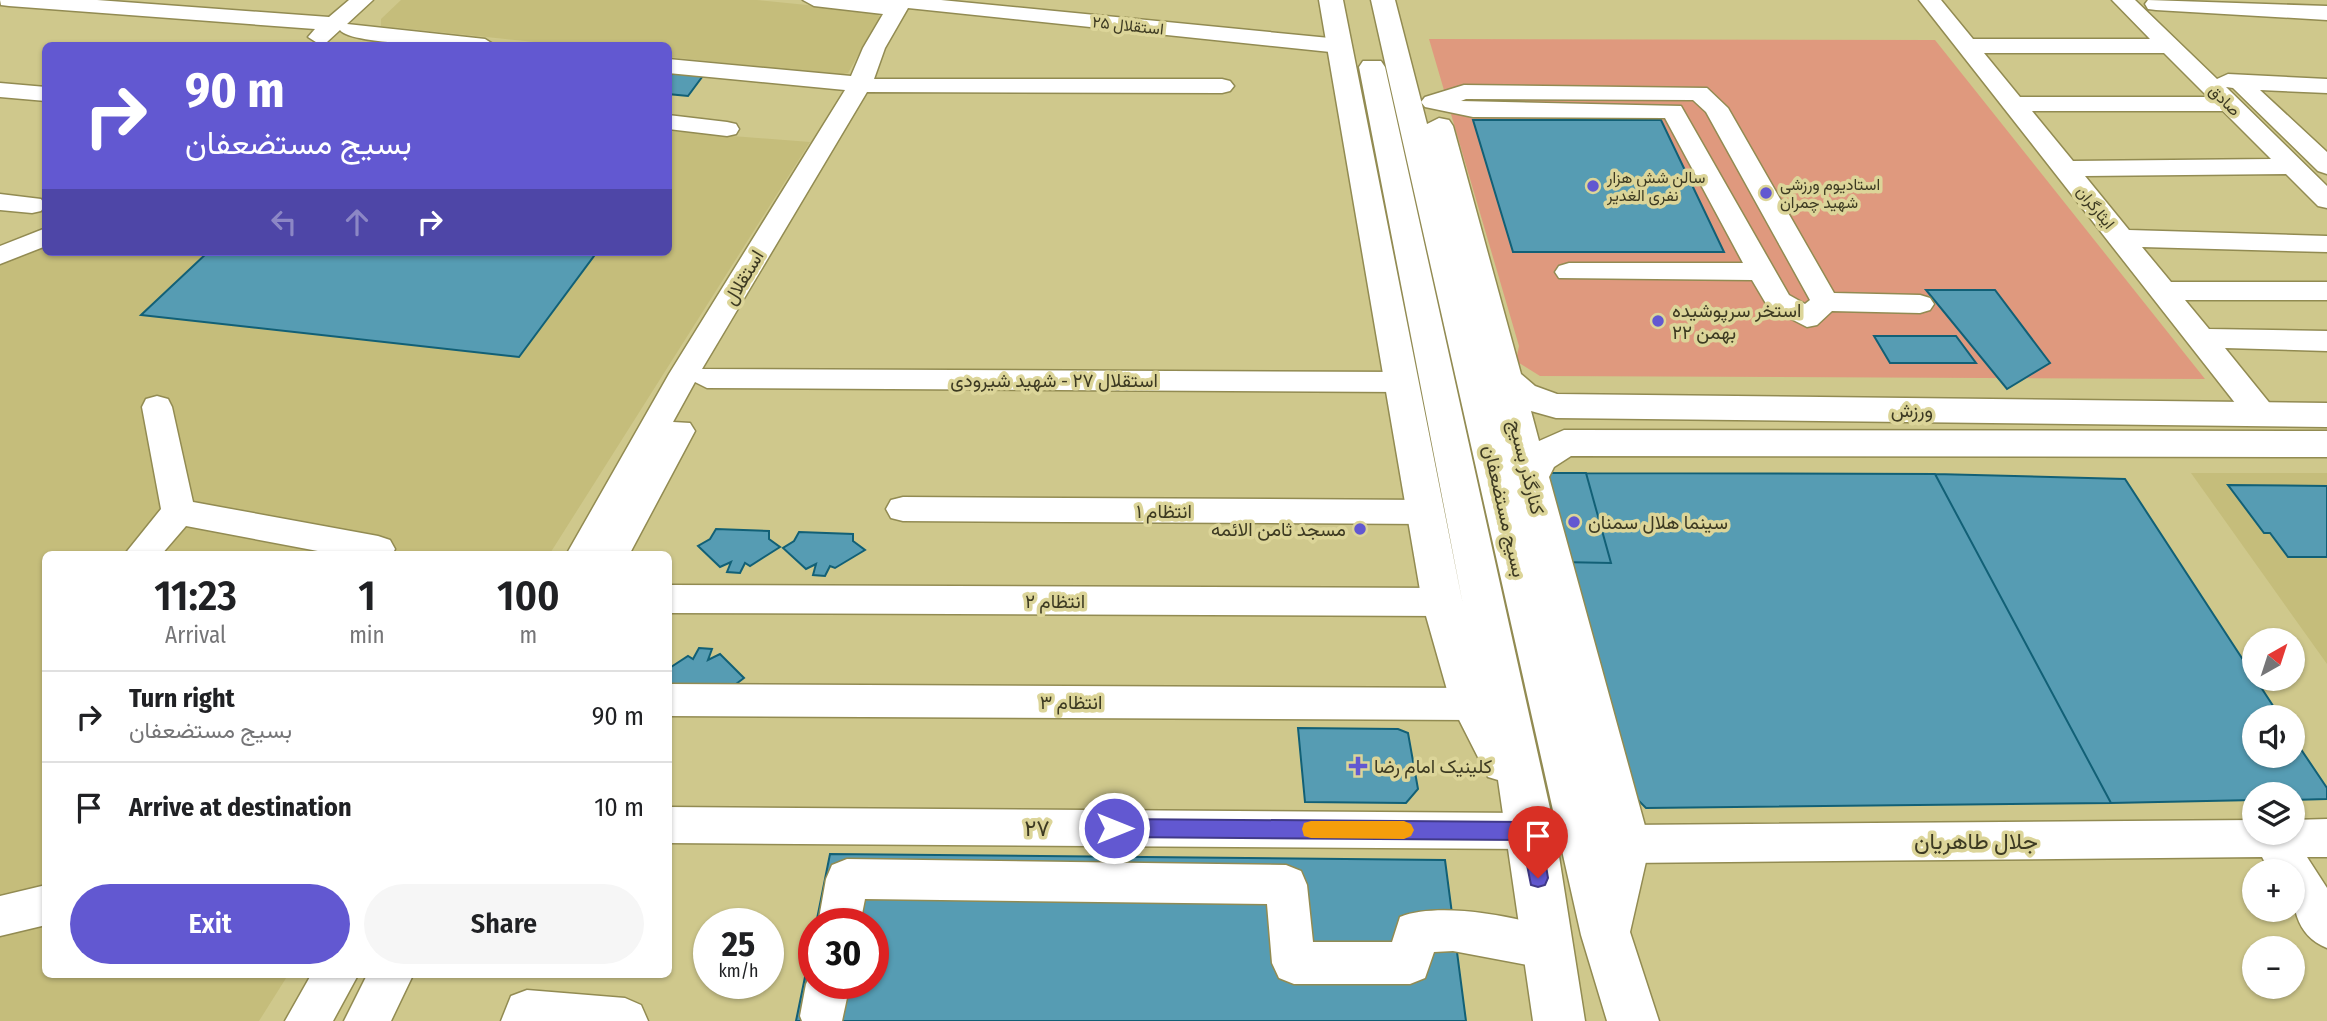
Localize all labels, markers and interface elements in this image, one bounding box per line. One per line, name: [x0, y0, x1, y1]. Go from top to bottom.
street label: استقلال ۲۵: [1091, 12, 1165, 39]
text: 90 m: [185, 61, 285, 120]
icon: right: [70, 70, 161, 161]
street label: صادق: [2205, 81, 2244, 120]
text: بسیج مستضعفان: [185, 124, 412, 162]
place label: سالن شش هزار نفری الغدیر: [1606, 168, 1705, 206]
place label: استادیوم ورزشی شهید چمران: [1780, 175, 1880, 214]
marker: سالن شش هزار نفری الغدیر: [1585, 178, 1601, 194]
street label: ایثارگران: [2072, 182, 2119, 233]
marker: استادیوم ورزشی شهید چمران: [1758, 185, 1774, 201]
icon: left: [265, 203, 303, 241]
icon: ahead: [338, 203, 376, 241]
icon: right: [411, 203, 449, 241]
street label: استقلال: [718, 246, 769, 309]
place label: استخر سرپوشیده ۲۲ بهمن: [1672, 299, 1802, 344]
marker: استخر سرپوشیده ۲۲ بهمن: [1650, 313, 1666, 329]
street label: استقلال ۲۷ - شهید شیرودی: [950, 369, 1158, 392]
street label: ورزش: [1891, 399, 1933, 422]
street label: کنارگذر بسیج: [1502, 417, 1549, 517]
street label: بسیج مستضعفان: [1476, 443, 1531, 580]
street label: انتظام ۱: [1136, 500, 1192, 524]
place label: سینما هلال سمنان: [1588, 511, 1728, 534]
marker: سینما هلال سمنان: [1566, 514, 1582, 530]
place label: مسجد ثامن الائمه: [1211, 518, 1346, 541]
marker: مسجد ثامن الائمه: [1352, 521, 1368, 537]
text: 11:23: [154, 571, 237, 621]
text: 1: [358, 571, 376, 621]
text: 100: [497, 571, 560, 621]
street label: انتظام ۲: [1025, 590, 1085, 614]
text: Arrival: [165, 621, 226, 649]
text: min: [349, 621, 385, 649]
text: m: [520, 621, 537, 649]
north arrow: [2242, 628, 2305, 691]
map controls: [2242, 628, 2305, 999]
text: Turn right: [129, 683, 235, 714]
street label: انتظام ۳: [1040, 691, 1102, 715]
icon: right: [70, 698, 108, 736]
text: 90 m: [592, 701, 644, 732]
button: sound: [2242, 705, 2305, 768]
text: بسیج مستضعفان: [129, 716, 292, 744]
place label: کلینیک امام رضا: [1374, 755, 1492, 779]
marker: کلینیک امام رضا: [1348, 756, 1368, 776]
button: layers: [2242, 782, 2305, 845]
icon: arrive: [70, 789, 108, 827]
position arrow: [1077, 791, 1151, 865]
text: Arrive at destination: [129, 792, 352, 823]
text: 10 m: [594, 792, 644, 823]
pin: [1508, 806, 1568, 878]
street label: ۲۷: [1024, 814, 1050, 842]
icon: arrive: [1519, 817, 1557, 855]
street label: جلال طاهریان: [1914, 827, 2038, 856]
button: +: [2242, 859, 2305, 922]
button: Exit: [70, 884, 350, 964]
button: Share: [364, 884, 644, 964]
speed limit sign: 30: [798, 908, 889, 999]
text: 25: [722, 923, 755, 965]
button: −: [2242, 936, 2305, 999]
text: km/h: [718, 960, 759, 982]

